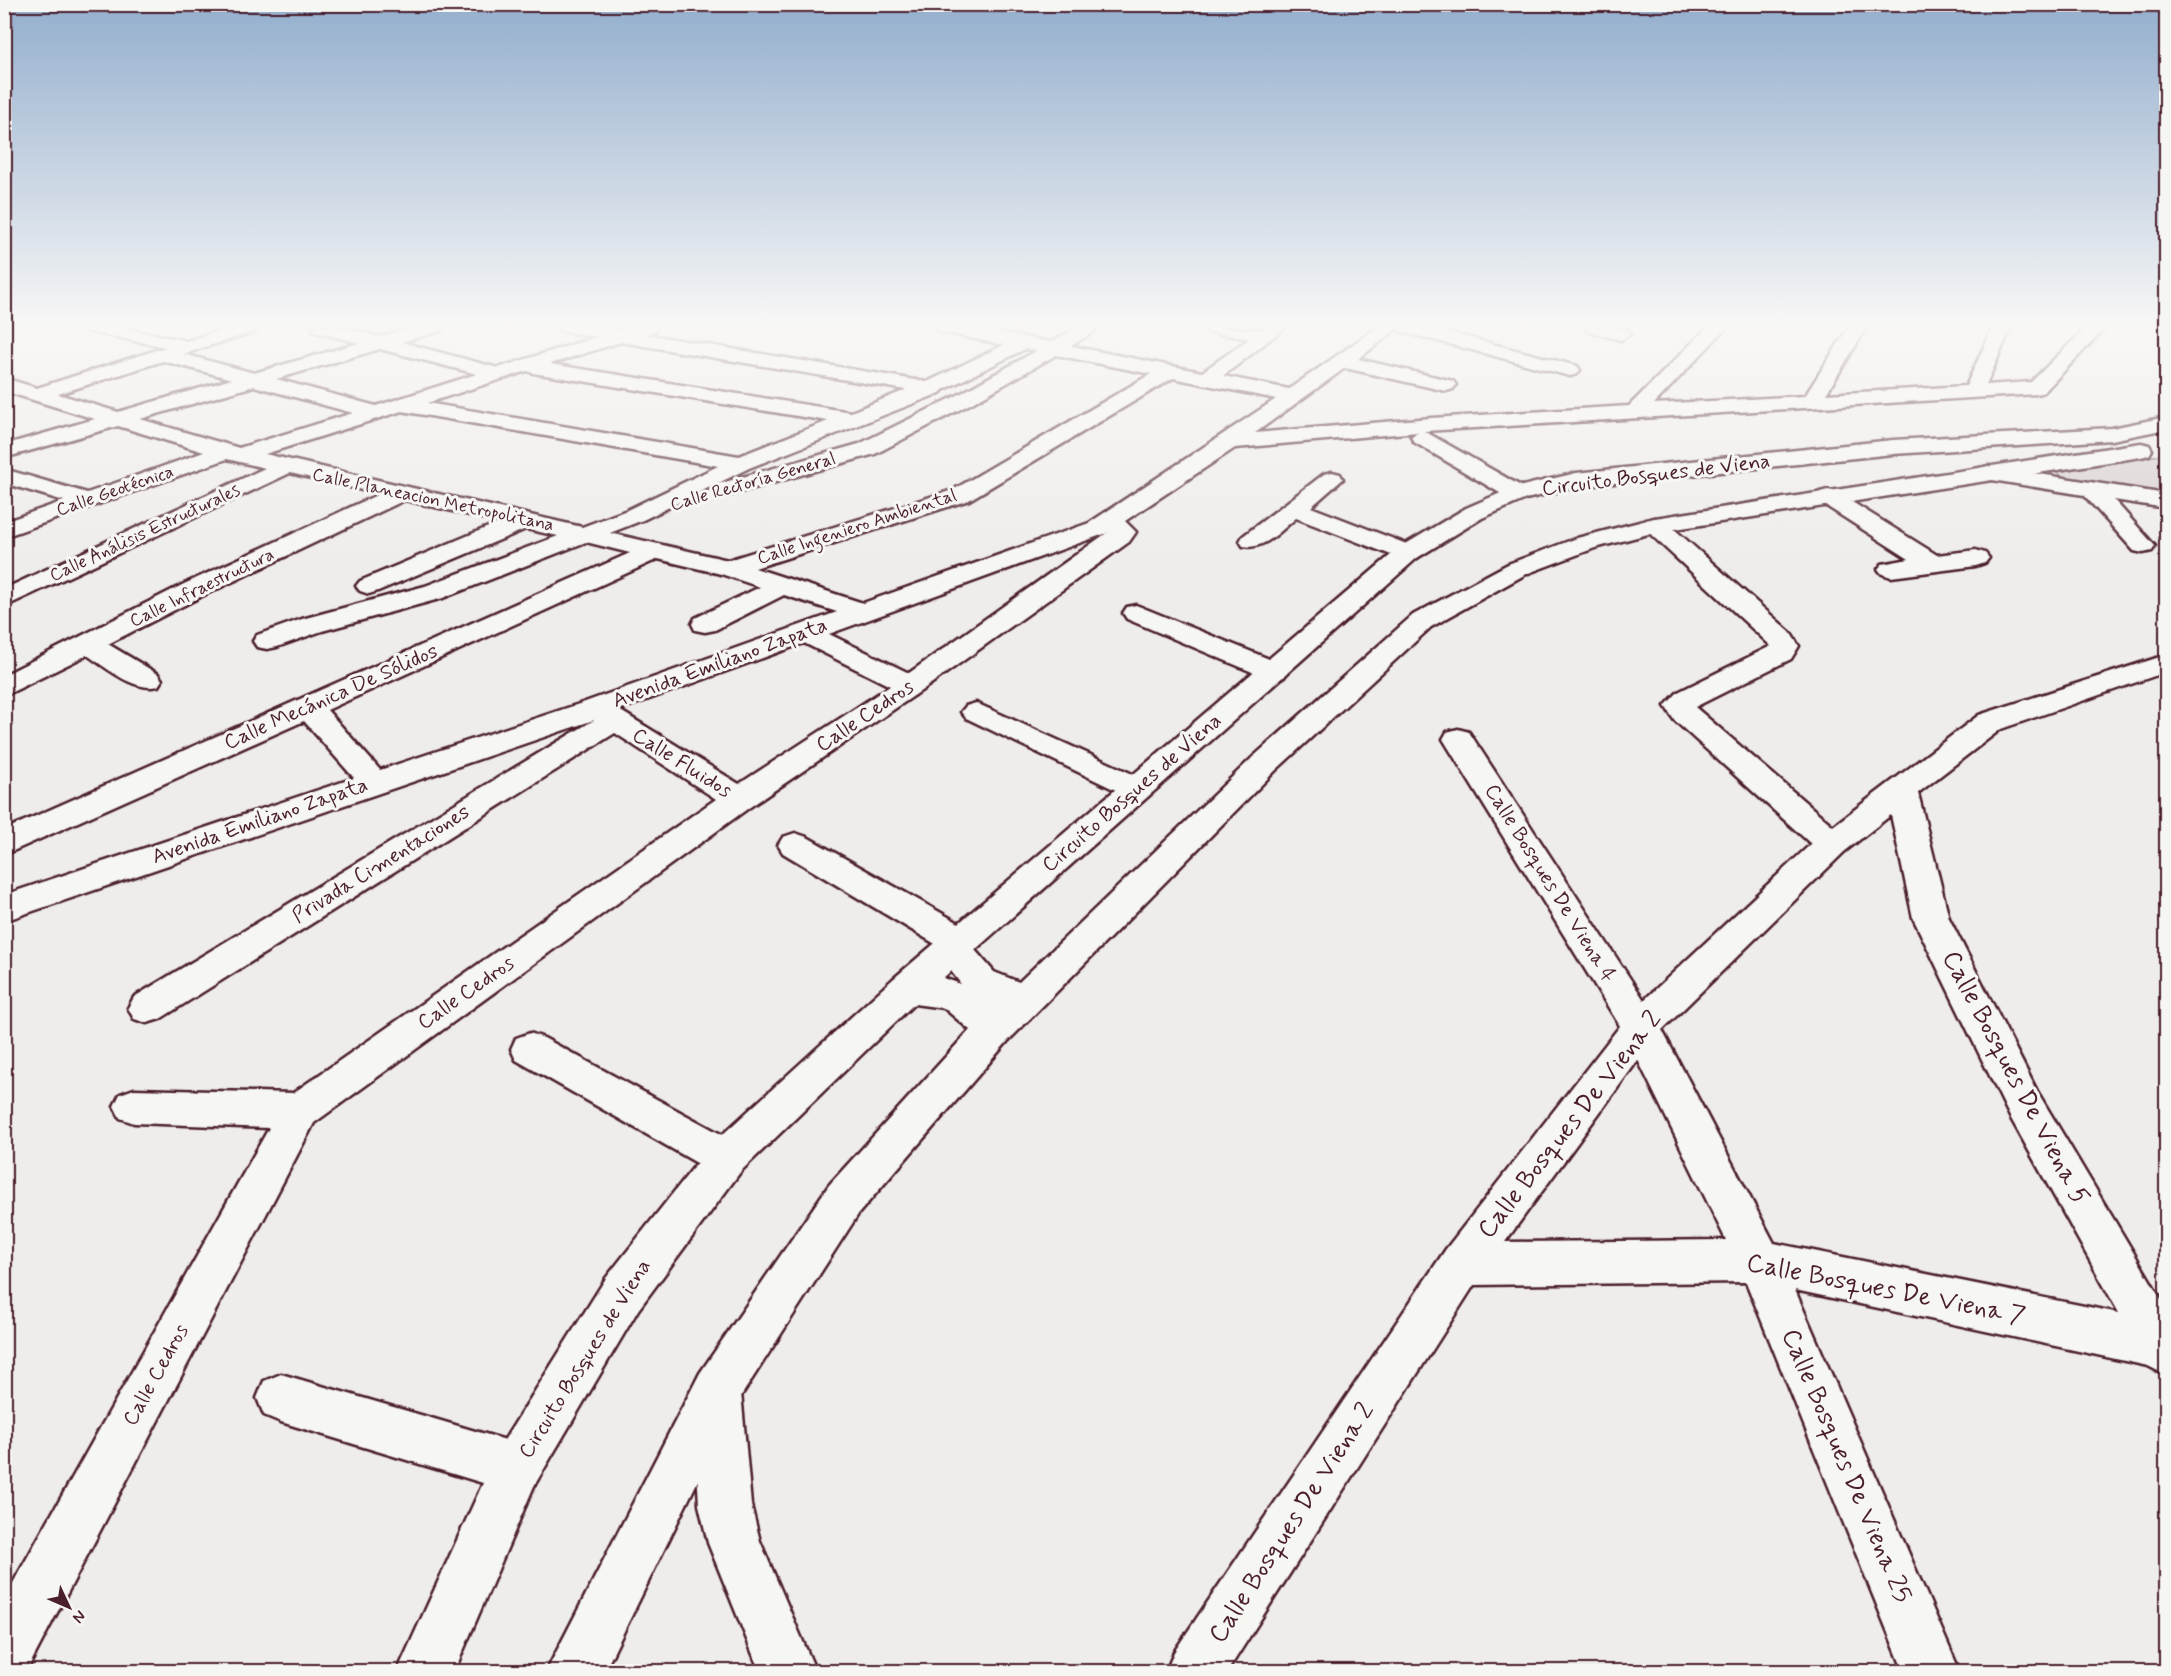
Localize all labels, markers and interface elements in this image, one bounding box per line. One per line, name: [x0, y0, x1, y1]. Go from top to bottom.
street label: Calle Rectoría General: [667, 447, 839, 517]
street label: Circuito Bosques de Viena: [1540, 447, 1772, 503]
street label: Calle Geotécnica: [53, 460, 177, 522]
street label: Calle Planeacion Metropolitana: [310, 463, 556, 537]
street label: Calle Análisis Estructurales: [46, 478, 244, 588]
street label: Calle Ingeniero Ambiental: [754, 483, 960, 572]
street label: Calle Infraestructura: [126, 543, 278, 633]
street label: Avenida Emiliano Zapata: [609, 611, 831, 715]
street label: Calle Mecánica De Sólidos: [220, 637, 442, 757]
street label: Calle Cedros: [811, 673, 919, 759]
street label: Circuito Bosques de Viena: [1036, 707, 1228, 879]
street label: Calle Fluidos: [627, 721, 737, 805]
street label: Avenida Emiliano Zapata: [148, 771, 372, 871]
street label: Calle Bosques De Viena 4: [1478, 779, 1622, 987]
street label: Privada Cimentaciones: [287, 798, 475, 930]
street label: Calle Bosques De Viena 5: [1933, 945, 2097, 1211]
street label: Calle Cedros: [412, 949, 520, 1037]
street label: Calle Bosques De Viena 2: [1470, 1004, 1670, 1246]
street label: Calle Bosques De Viena 7: [1744, 1246, 2028, 1334]
street label: Circuito Bosques de Viena: [512, 1254, 658, 1464]
street label: Calle Cedros: [117, 1319, 195, 1431]
street label: Calle Bosques De Viena 25: [1773, 1324, 1919, 1608]
street label: Calle Bosques De Viena 2: [1201, 1396, 1383, 1650]
north arrow: [39, 1577, 99, 1637]
text: N: [67, 1605, 90, 1628]

